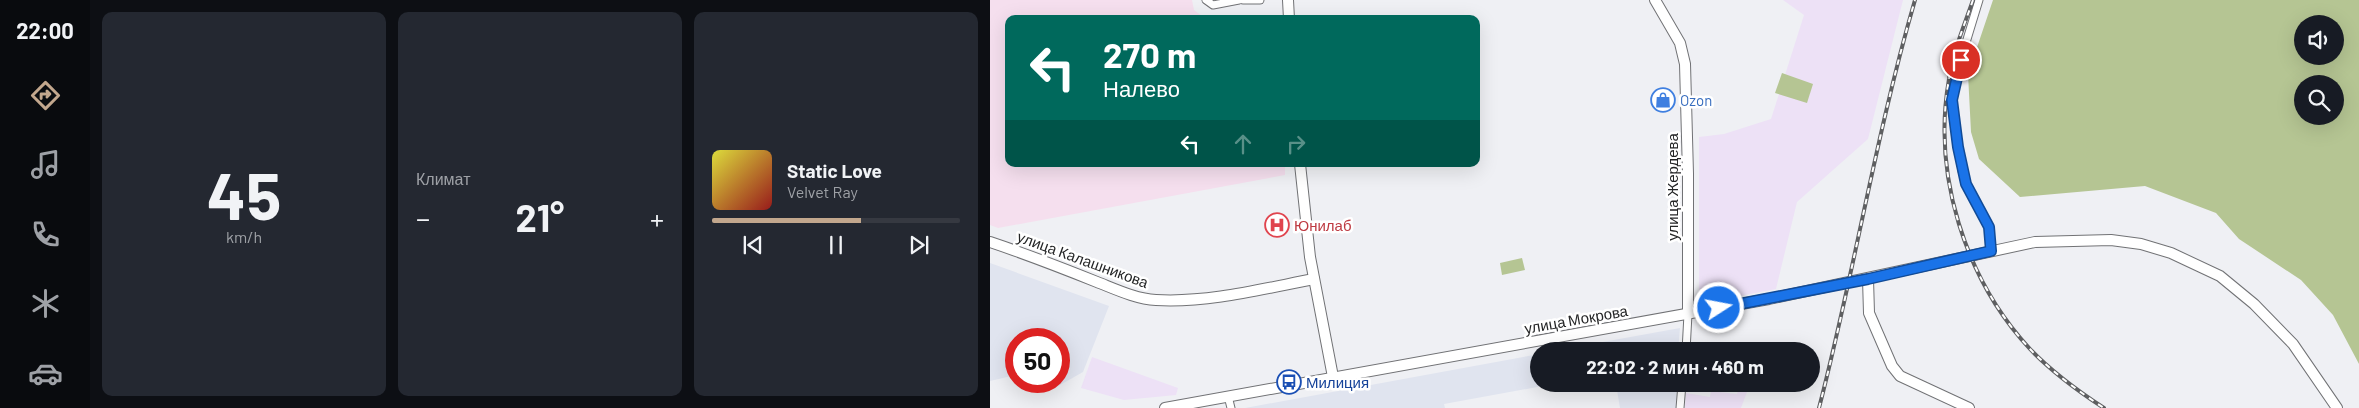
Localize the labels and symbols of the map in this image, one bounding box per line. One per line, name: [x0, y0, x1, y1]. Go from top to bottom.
pin: [1940, 39, 1982, 81]
shop icon: Ozon: [1650, 87, 1676, 113]
place label: Ozon: [1680, 91, 1712, 109]
street label: улица Жердева: [1663, 133, 1681, 241]
hospital icon: Юнилаб: [1264, 212, 1290, 238]
place label: Юнилаб: [1294, 216, 1352, 234]
street label: улица Калашникова: [1015, 227, 1152, 291]
position arrow: [1692, 281, 1744, 333]
street label: улица Мокрова: [1523, 301, 1630, 337]
speed limit sign: 50: [1005, 328, 1070, 393]
bus stop icon: Милиция: [1276, 369, 1302, 395]
place label: Милиция: [1306, 373, 1369, 391]

